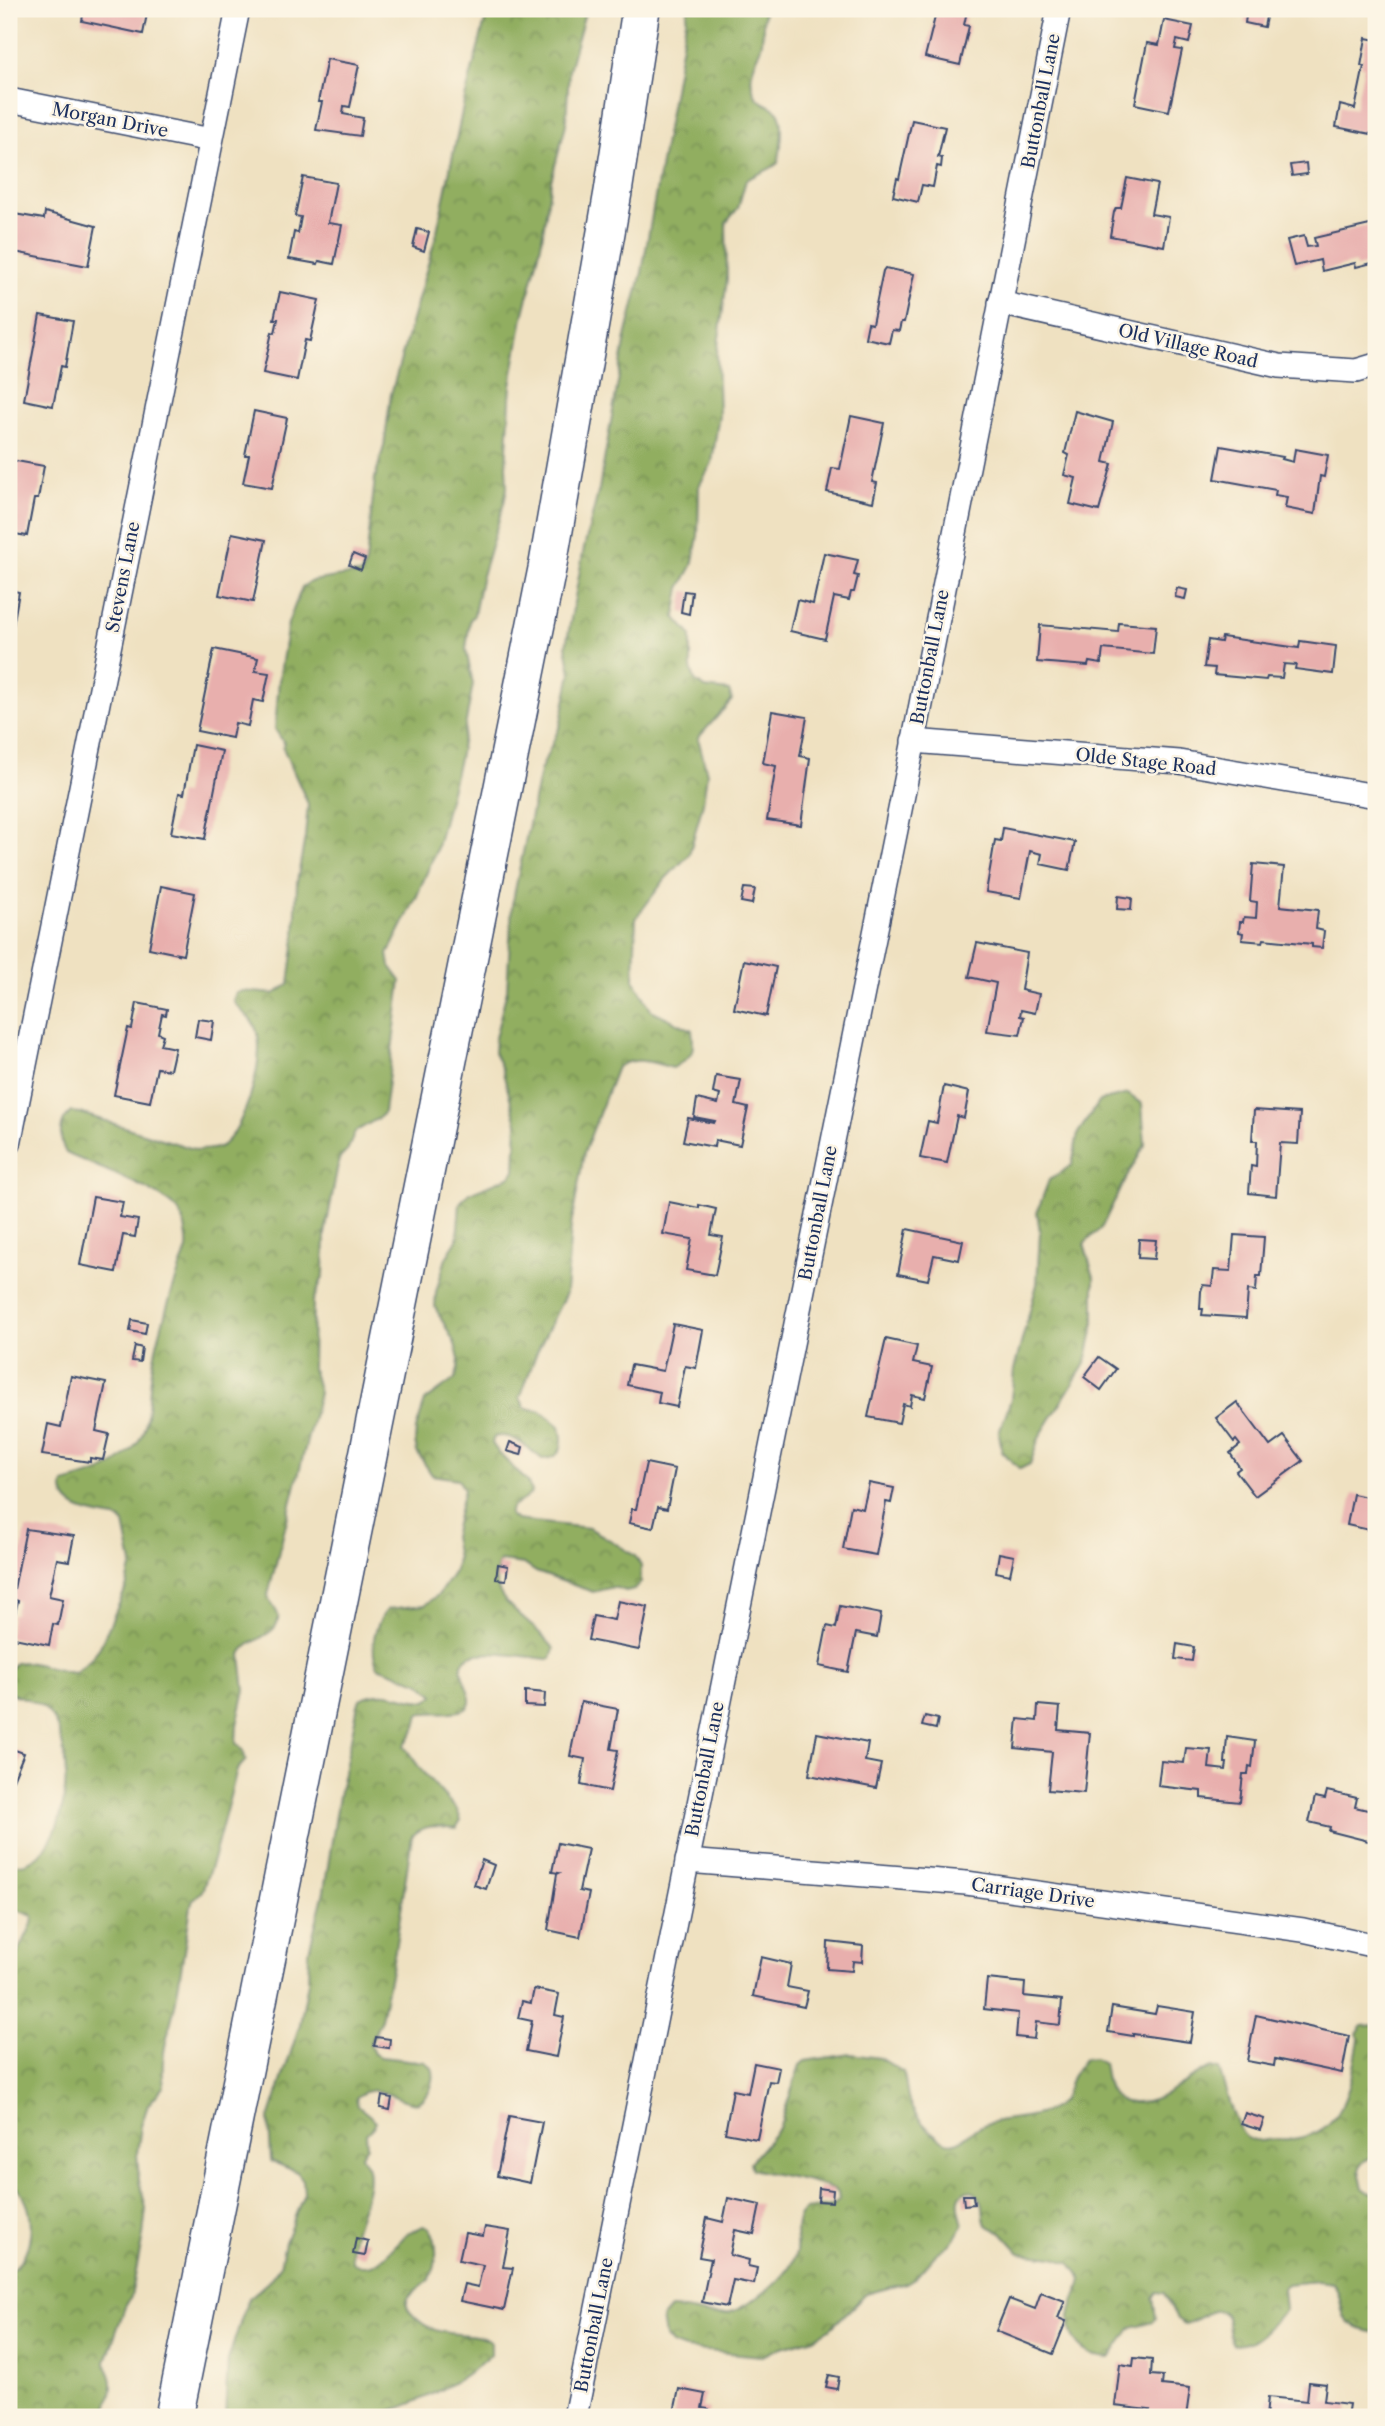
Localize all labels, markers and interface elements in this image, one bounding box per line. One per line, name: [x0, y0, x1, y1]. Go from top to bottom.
street label: Buttonball Lane: [1017, 32, 1065, 170]
street label: Morgan Drive: [50, 98, 170, 142]
street label: Old Village Road: [1116, 319, 1260, 373]
street label: Stevens Lane: [101, 520, 145, 634]
street label: Buttonball Lane: [906, 588, 954, 726]
street label: Olde Stage Road: [1075, 744, 1218, 780]
street label: Buttonball Lane: [794, 1144, 842, 1282]
street label: Buttonball Lane: [681, 1700, 729, 1838]
street label: Carriage Drive: [970, 1873, 1096, 1913]
street label: Buttonball Lane: [570, 2256, 618, 2394]

